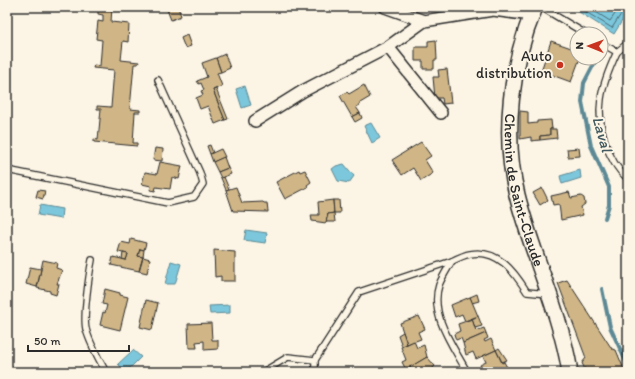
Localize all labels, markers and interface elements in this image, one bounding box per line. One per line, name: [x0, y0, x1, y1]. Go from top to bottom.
north arrow: [569, 26, 609, 66]
text: N: [573, 42, 586, 50]
place label: Auto distribution: [476, 47, 553, 82]
marker: Auto distribution: [555, 60, 565, 70]
street label: Chemin de Saint-Claude: [501, 113, 548, 269]
water label: Laval: [588, 114, 617, 156]
scale bar: [28, 327, 129, 353]
text: 50 m: [34, 334, 60, 348]

